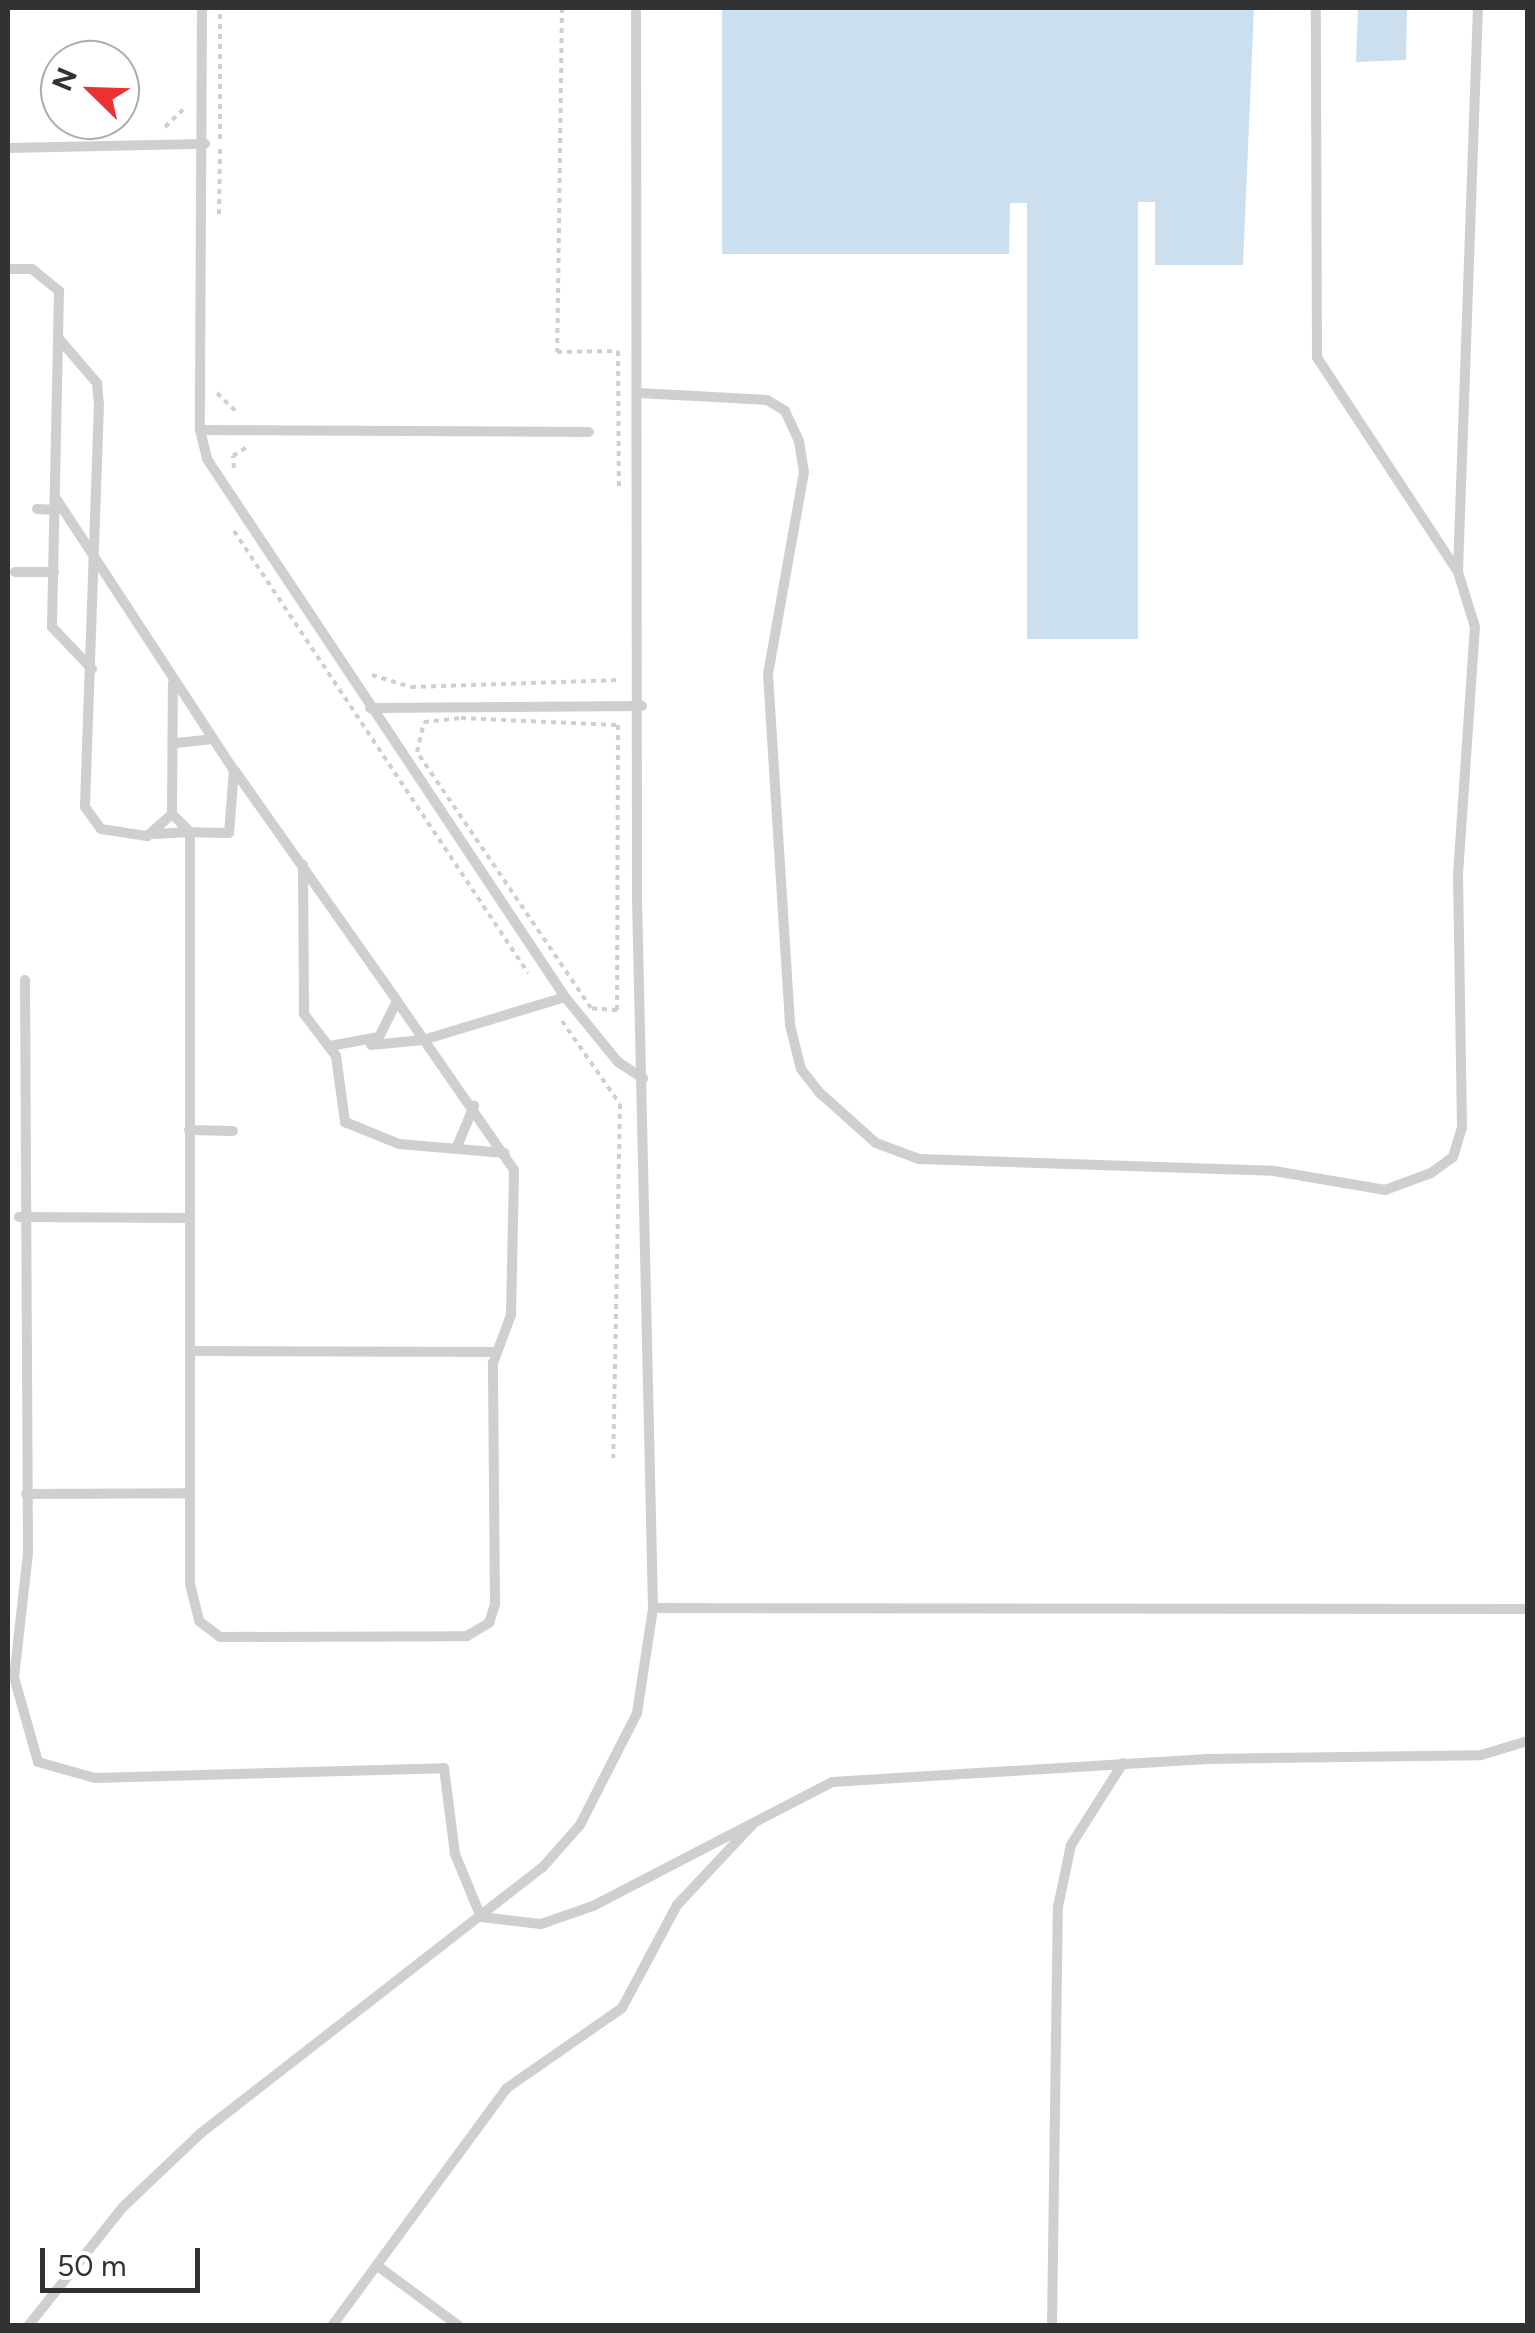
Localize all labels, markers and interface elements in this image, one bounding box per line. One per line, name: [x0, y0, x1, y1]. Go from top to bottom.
north arrow: [40, 40, 140, 140]
text: N: [44, 62, 84, 96]
scale bar: [45, 2228, 205, 2290]
text: 50 m: [57, 2247, 126, 2284]

